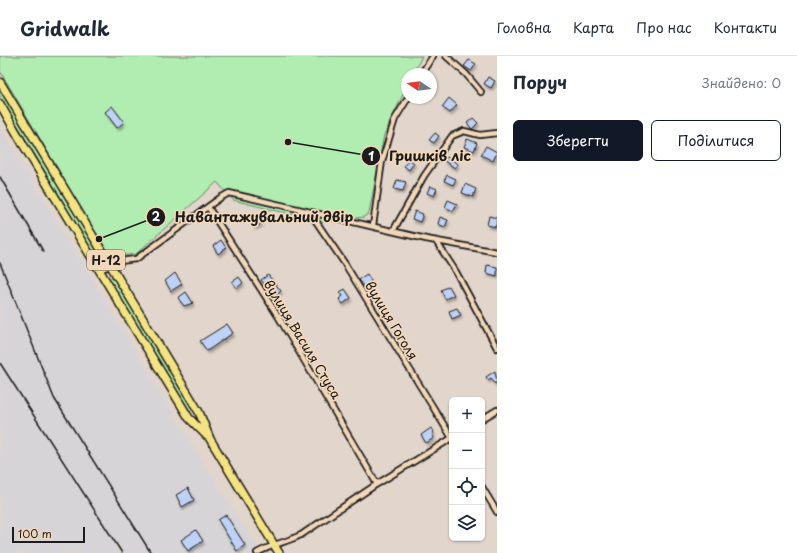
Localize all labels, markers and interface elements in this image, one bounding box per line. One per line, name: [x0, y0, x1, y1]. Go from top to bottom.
text: Gridwalk: [20, 14, 110, 42]
text: Головна: [497, 17, 551, 38]
text: Карта: [573, 17, 614, 38]
text: Про нас: [636, 17, 692, 38]
text: Контакти: [714, 17, 777, 38]
north arrow: [401, 68, 437, 104]
text: Поруч: [513, 69, 567, 95]
text: Знайдено: 0: [702, 73, 781, 92]
button: Зберегти: [513, 120, 643, 161]
button: Поділитися: [651, 120, 781, 161]
callout: Гришків ліс: [361, 143, 479, 169]
text: Гришків ліс: [389, 145, 471, 166]
text: 1: [368, 147, 374, 165]
callout: Навантажувальний двір: [146, 204, 361, 230]
text: Навантажувальний двір: [175, 206, 353, 227]
text: 2: [152, 207, 161, 225]
road number: Н-12: [87, 250, 125, 270]
street label: вулиця Василя Стуса: [260, 276, 347, 403]
street label: вулиця Гоголя: [361, 277, 423, 363]
map controls: [449, 397, 485, 541]
button: +: [449, 397, 485, 433]
button: −: [449, 433, 485, 469]
button: locate: [449, 469, 485, 505]
button: layers: [449, 505, 485, 541]
scale bar: [12, 525, 85, 544]
text: 100 m: [18, 525, 52, 542]

